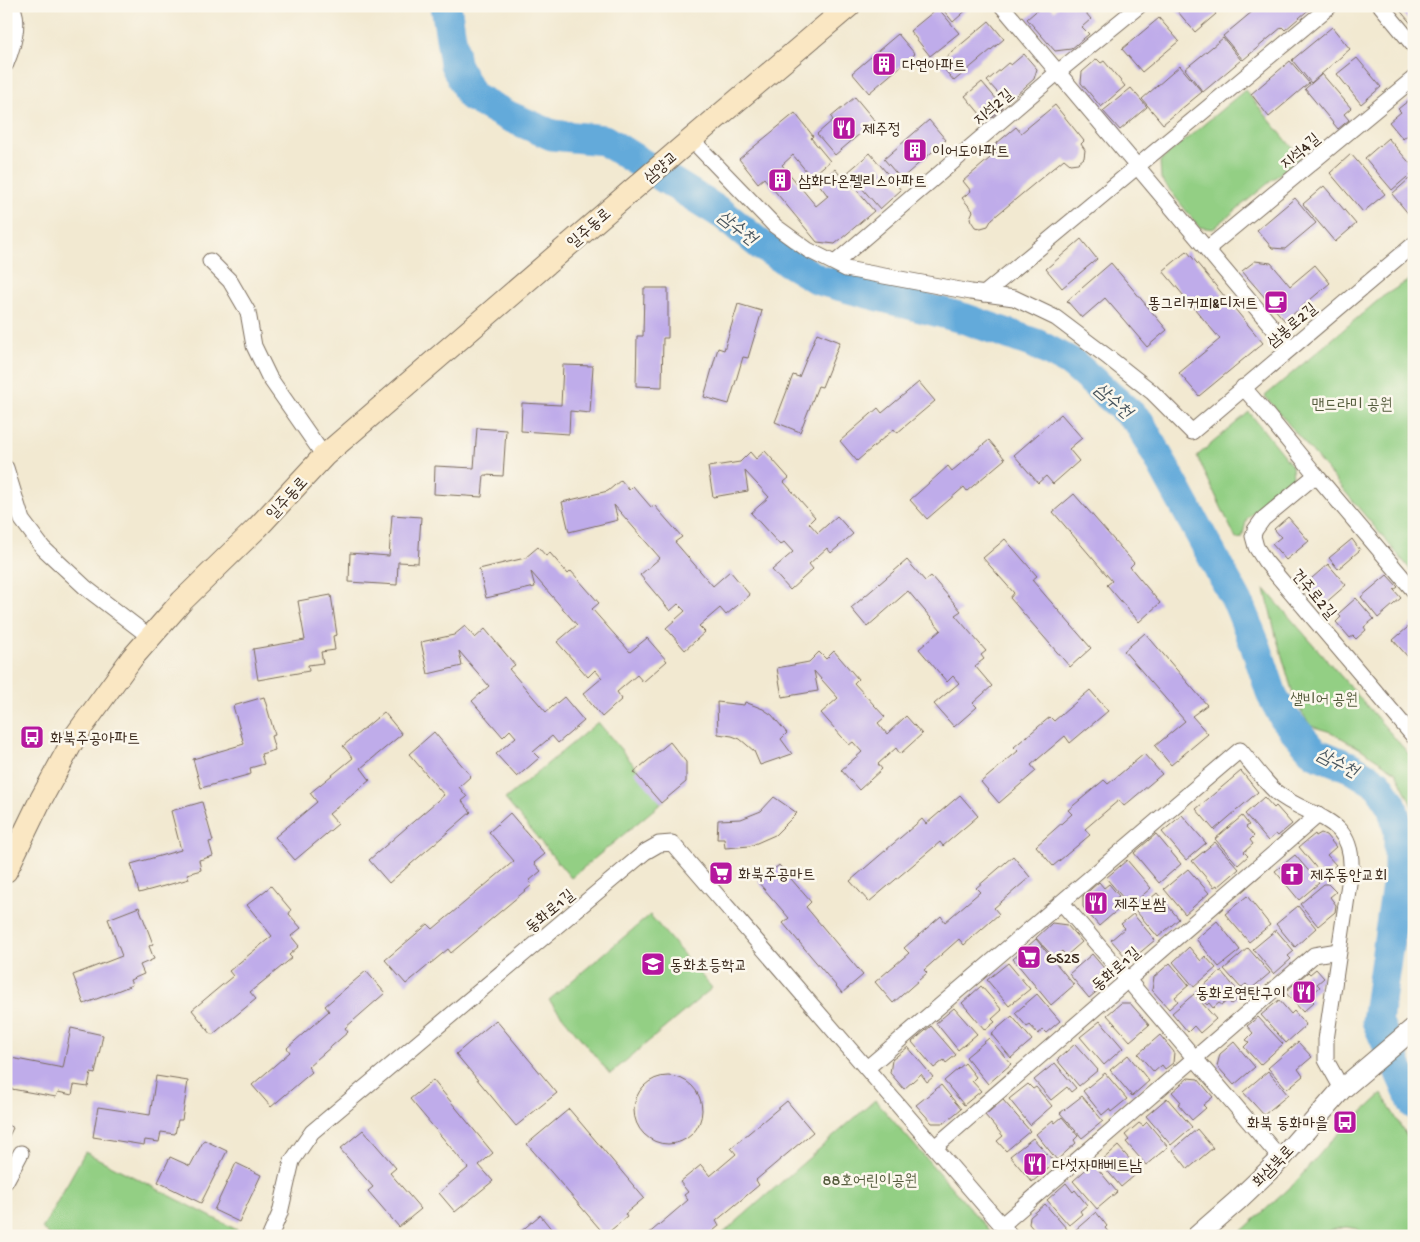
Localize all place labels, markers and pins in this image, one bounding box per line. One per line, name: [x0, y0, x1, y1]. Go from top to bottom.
building icon: 다연아파트: [871, 51, 897, 77]
place label: 다연아파트: [902, 58, 966, 77]
restaurant icon: 제주정: [831, 115, 857, 141]
place label: 제주정: [862, 122, 901, 141]
building icon: 이어도아파트: [902, 137, 928, 163]
place label: 이어도아파트: [932, 144, 1009, 163]
building icon: 삼화다온펠리스아파트: [767, 167, 793, 193]
place label: 삼화다온펠리스아파트: [798, 174, 927, 193]
cafe icon: 똥그리커피&디저트: [1263, 289, 1289, 315]
place label: 똥그리커피&디저트: [1148, 296, 1258, 315]
bus stop icon: 화북주공아파트: [19, 724, 45, 750]
place label: 화북주공아파트: [50, 731, 140, 750]
supermarket icon: 화북주공마트: [708, 860, 734, 886]
church icon: 제주동안교회: [1279, 861, 1305, 887]
place label: 화북주공마트: [738, 867, 815, 886]
place label: 제주동안교회: [1310, 868, 1387, 887]
restaurant icon: 제주보쌈: [1083, 890, 1109, 916]
place label: 제주보쌈: [1114, 897, 1166, 916]
supermarket icon: GS25: [1016, 944, 1042, 970]
school or university icon: 동화초등학교: [640, 951, 666, 977]
place label: GS25: [1046, 951, 1080, 970]
place label: 동화초등학교: [670, 958, 747, 977]
restaurant icon: 동화로연탄구이: [1291, 979, 1317, 1005]
place label: 동화로연탄구이: [1196, 986, 1286, 1005]
bus stop icon: 화북 동화마을: [1332, 1109, 1358, 1135]
place label: 화북 동화마을: [1247, 1116, 1328, 1135]
restaurant icon: 다섯자매베트남: [1022, 1151, 1048, 1177]
place label: 다섯자매베트남: [1052, 1158, 1142, 1177]

